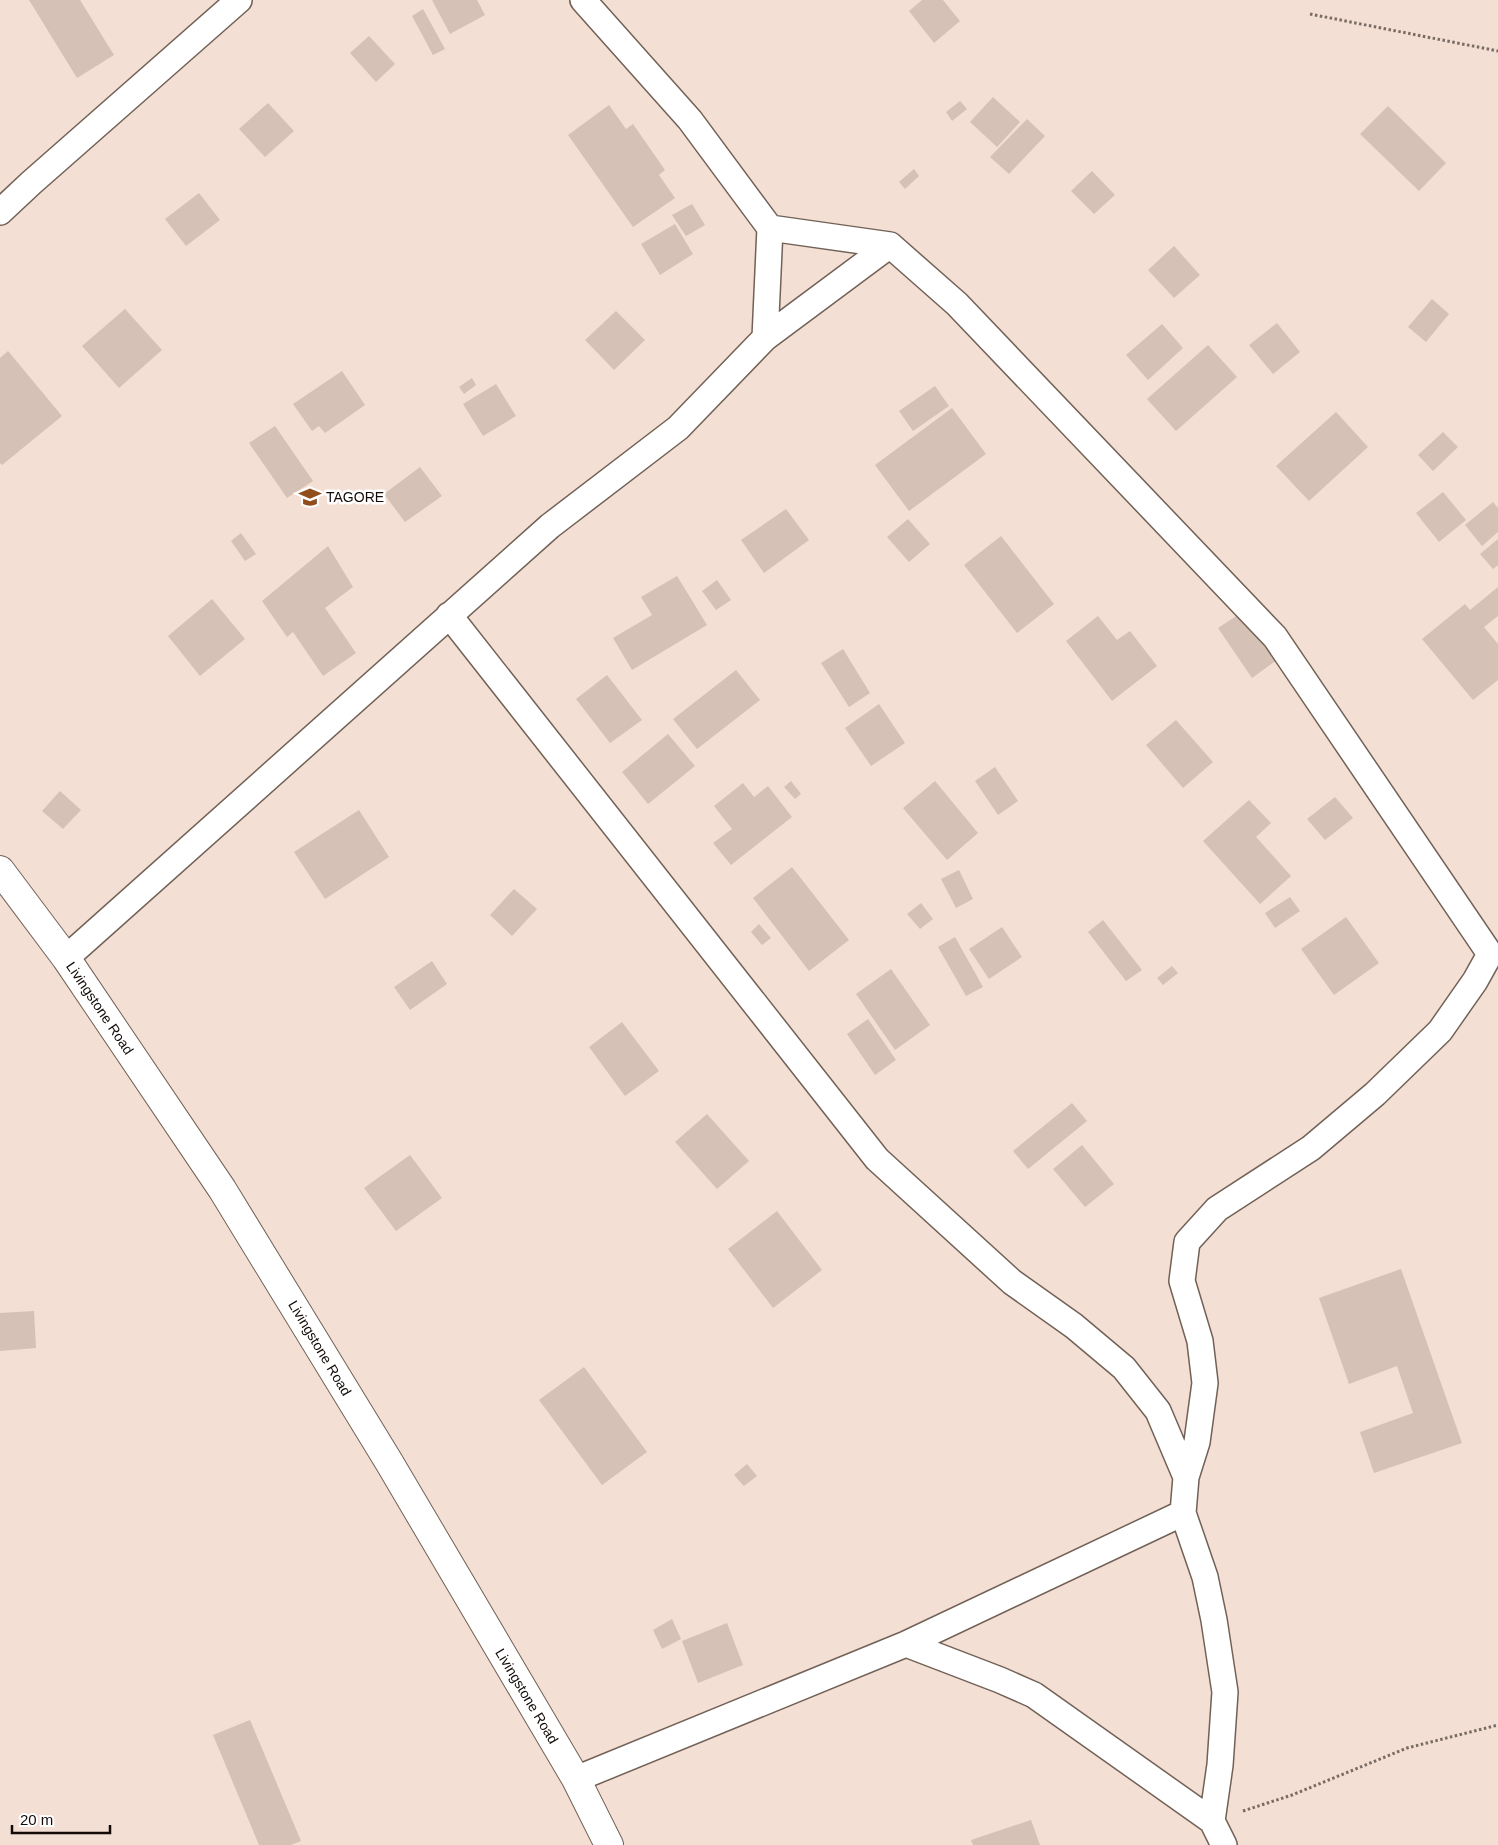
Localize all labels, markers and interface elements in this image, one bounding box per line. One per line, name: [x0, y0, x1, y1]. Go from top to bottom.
school or university icon: TAGORE: [297, 484, 323, 510]
place label: TAGORE: [326, 489, 384, 505]
street label: Livingstone Road: [63, 959, 137, 1057]
street label: Livingstone Road: [285, 1298, 355, 1398]
street label: Livingstone Road: [492, 1646, 562, 1746]
scale bar: [12, 1802, 110, 1834]
text: 20 m: [20, 1811, 53, 1828]

